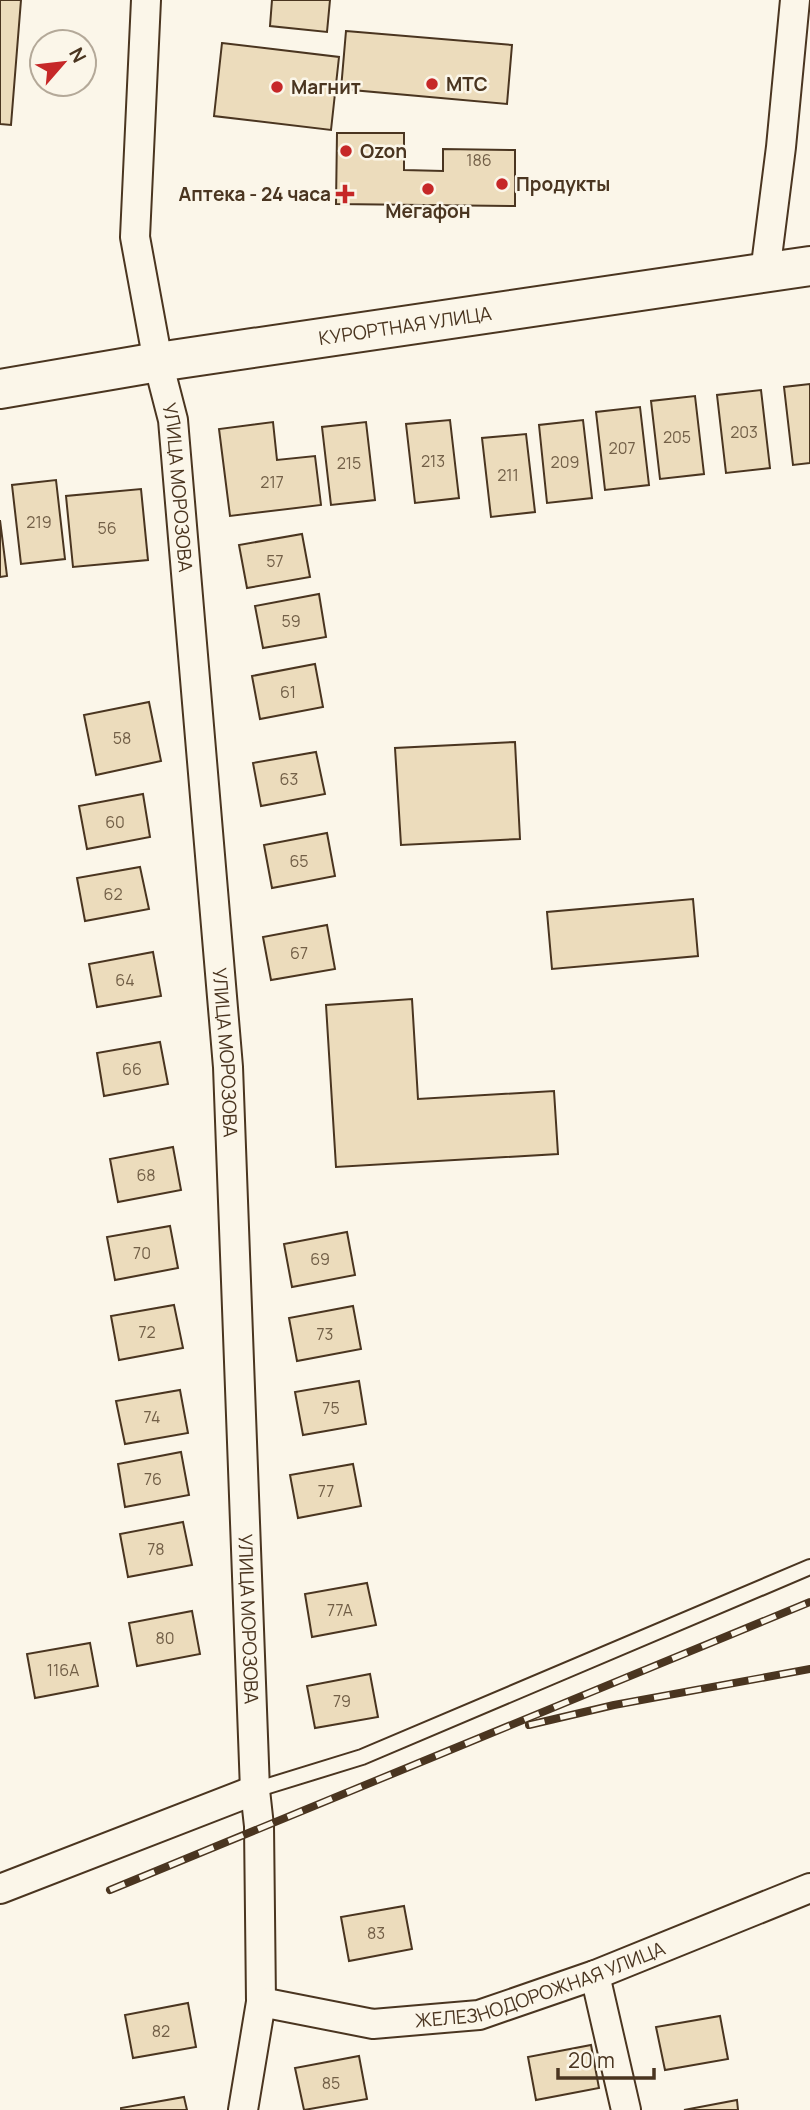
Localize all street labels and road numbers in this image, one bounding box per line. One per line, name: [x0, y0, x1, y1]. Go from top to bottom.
street label: КУРОРТНАЯ УЛИЦА: [317, 300, 493, 351]
street label: УЛИЦА МОРОЗОВА: [156, 400, 199, 573]
street label: УЛИЦА МОРОЗОВА: [207, 967, 244, 1138]
street label: УЛИЦА МОРОЗОВА: [232, 1534, 265, 1704]
street label: ЖЕЛЕЗНОДОРОЖНАЯ УЛИЦА: [414, 1935, 669, 2033]

